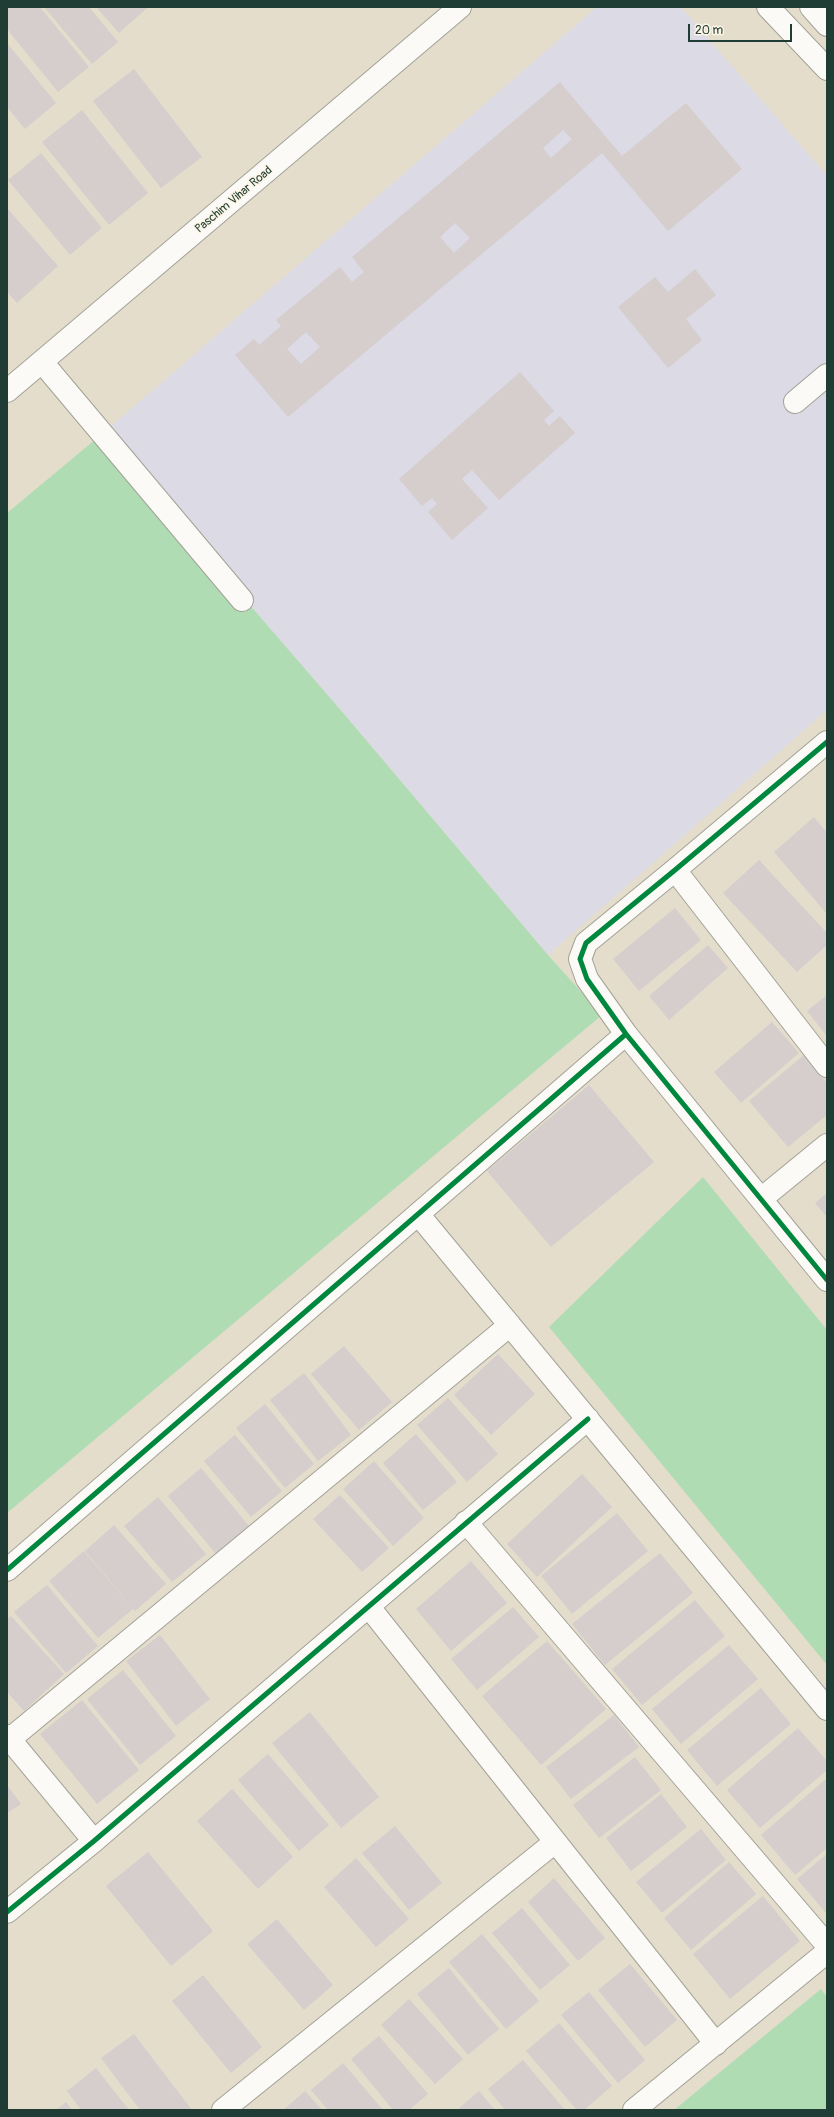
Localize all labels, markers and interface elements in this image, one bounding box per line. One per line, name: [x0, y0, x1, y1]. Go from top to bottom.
scale bar: [690, 16, 794, 42]
text: 20 m: [695, 23, 723, 38]
street label: Paschim Vihar Road: [192, 164, 276, 236]

